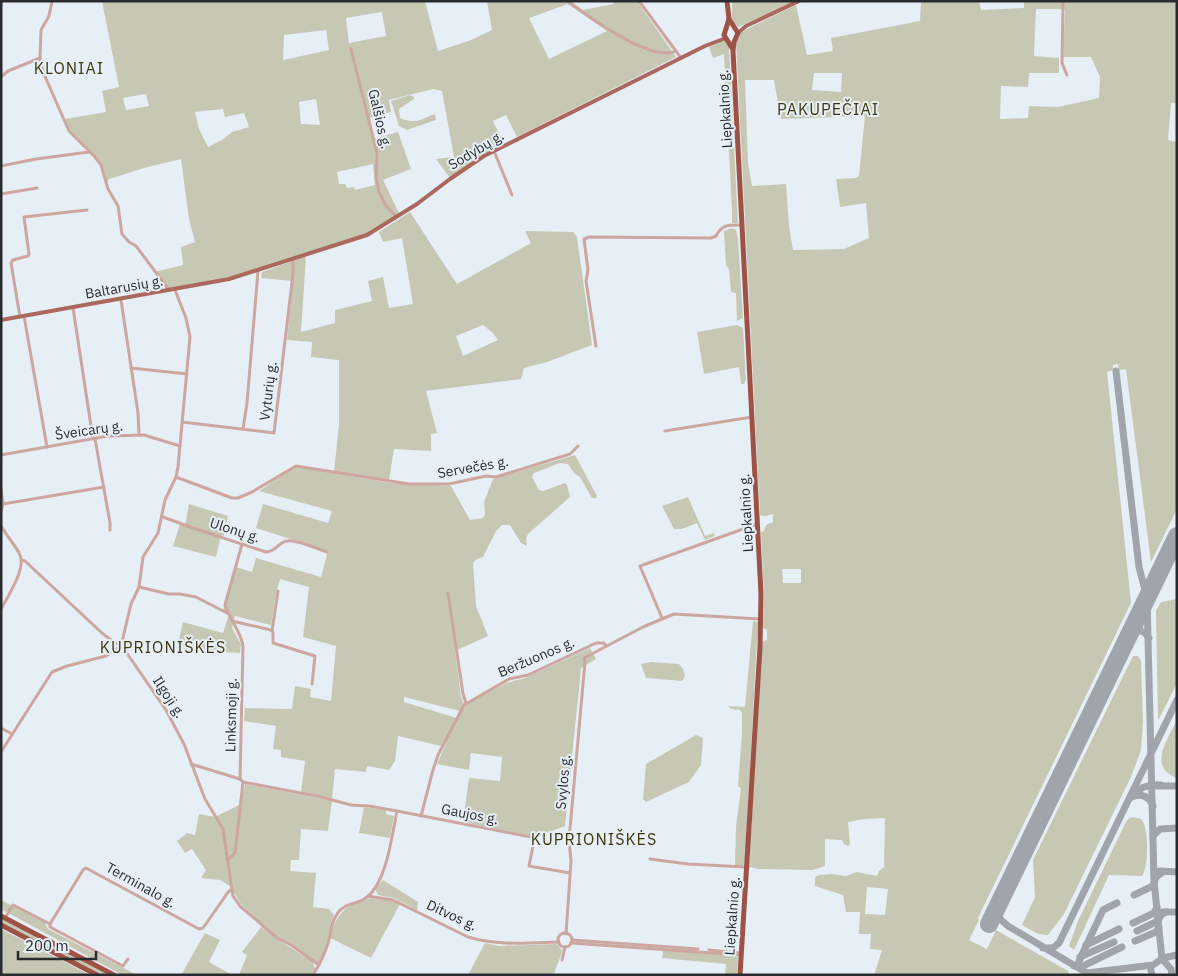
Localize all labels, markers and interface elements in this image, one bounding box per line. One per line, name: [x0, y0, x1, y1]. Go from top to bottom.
district label: KLONIAI: [34, 58, 104, 78]
street label: Liepkalnio g.: [714, 69, 736, 149]
street label: Galšios g.: [364, 87, 396, 151]
district label: PAKUPEČIAI: [777, 98, 879, 119]
street label: Sodybų g.: [445, 126, 507, 174]
street label: Baltarusių g.: [84, 271, 164, 303]
street label: Vyturių g.: [255, 360, 281, 422]
street label: Šveicarų g.: [54, 415, 124, 444]
street label: Servečės g.: [436, 452, 510, 482]
street label: Liepkalnio g.: [735, 473, 757, 553]
street label: Ulonų g.: [208, 513, 262, 547]
street label: Beržuonos g.: [495, 633, 577, 681]
district label: KUPRIONIŠKĖS: [100, 636, 226, 657]
street label: Ilgoji g.: [149, 673, 189, 721]
street label: Linksmoji g.: [221, 678, 241, 752]
street label: Svylos g.: [552, 754, 574, 810]
street label: Gaujos g.: [440, 800, 500, 828]
district label: KUPRIONIŠKĖS: [531, 828, 657, 849]
street label: Terminalo g.: [103, 858, 179, 912]
street label: Liepkalnio g.: [720, 876, 744, 956]
street label: Ditvos g.: [424, 895, 480, 935]
scale bar: [18, 928, 95, 960]
text: 200 m: [25, 936, 69, 955]

